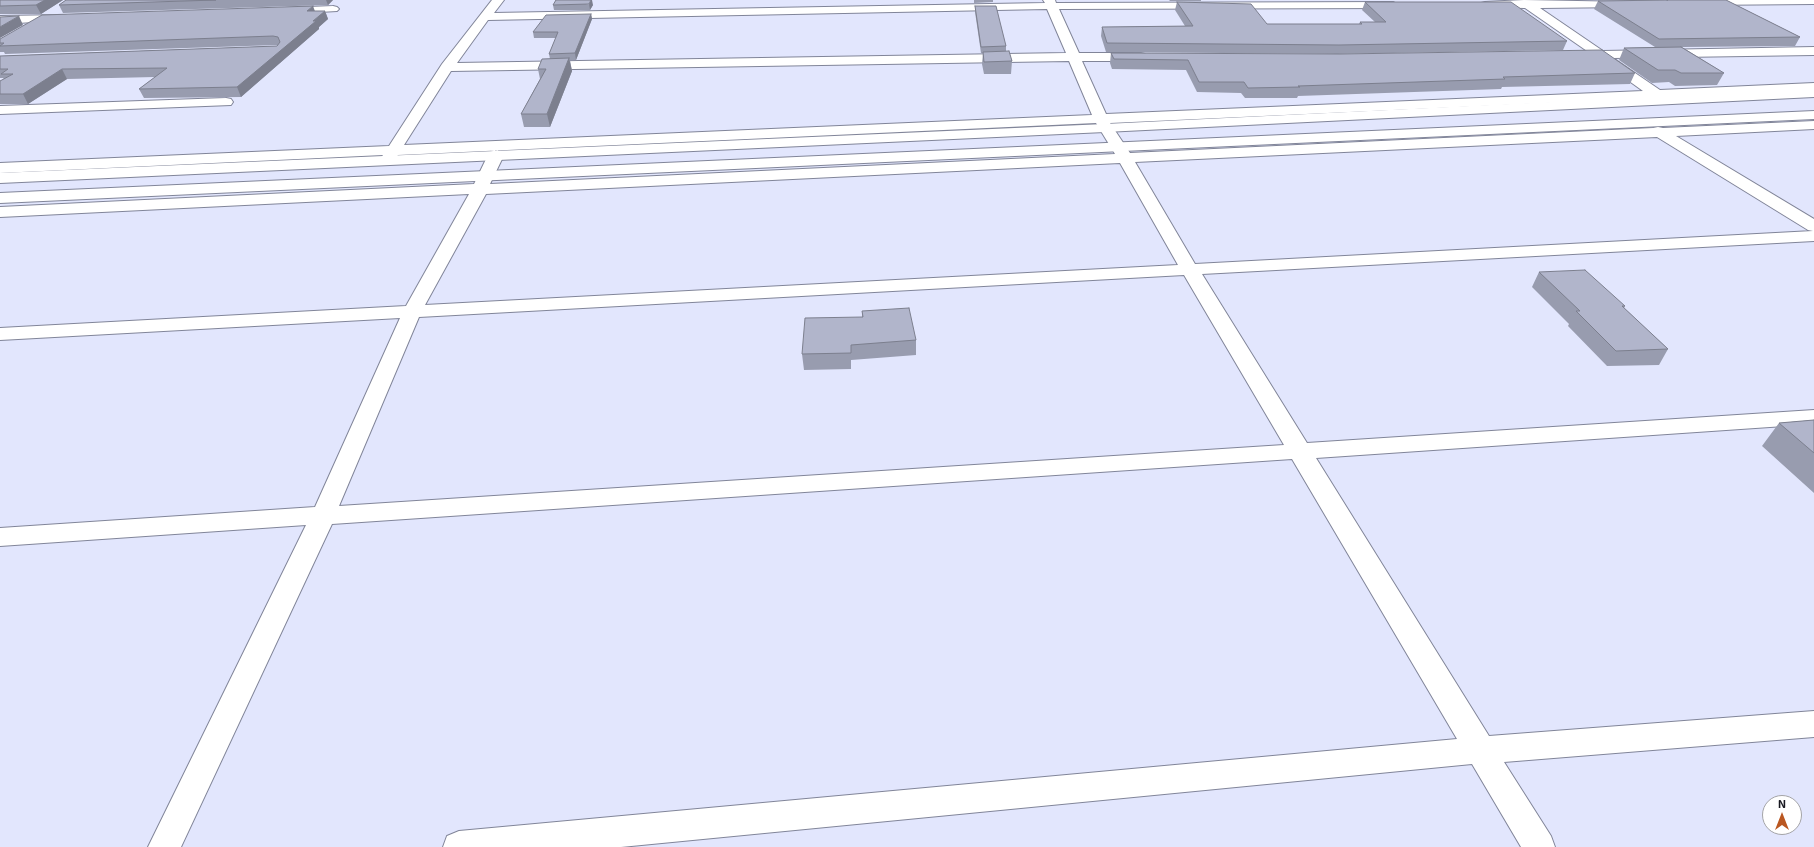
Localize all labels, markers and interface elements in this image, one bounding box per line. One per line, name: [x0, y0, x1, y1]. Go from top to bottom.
north arrow: [1762, 795, 1802, 835]
text: N: [1778, 797, 1786, 810]

